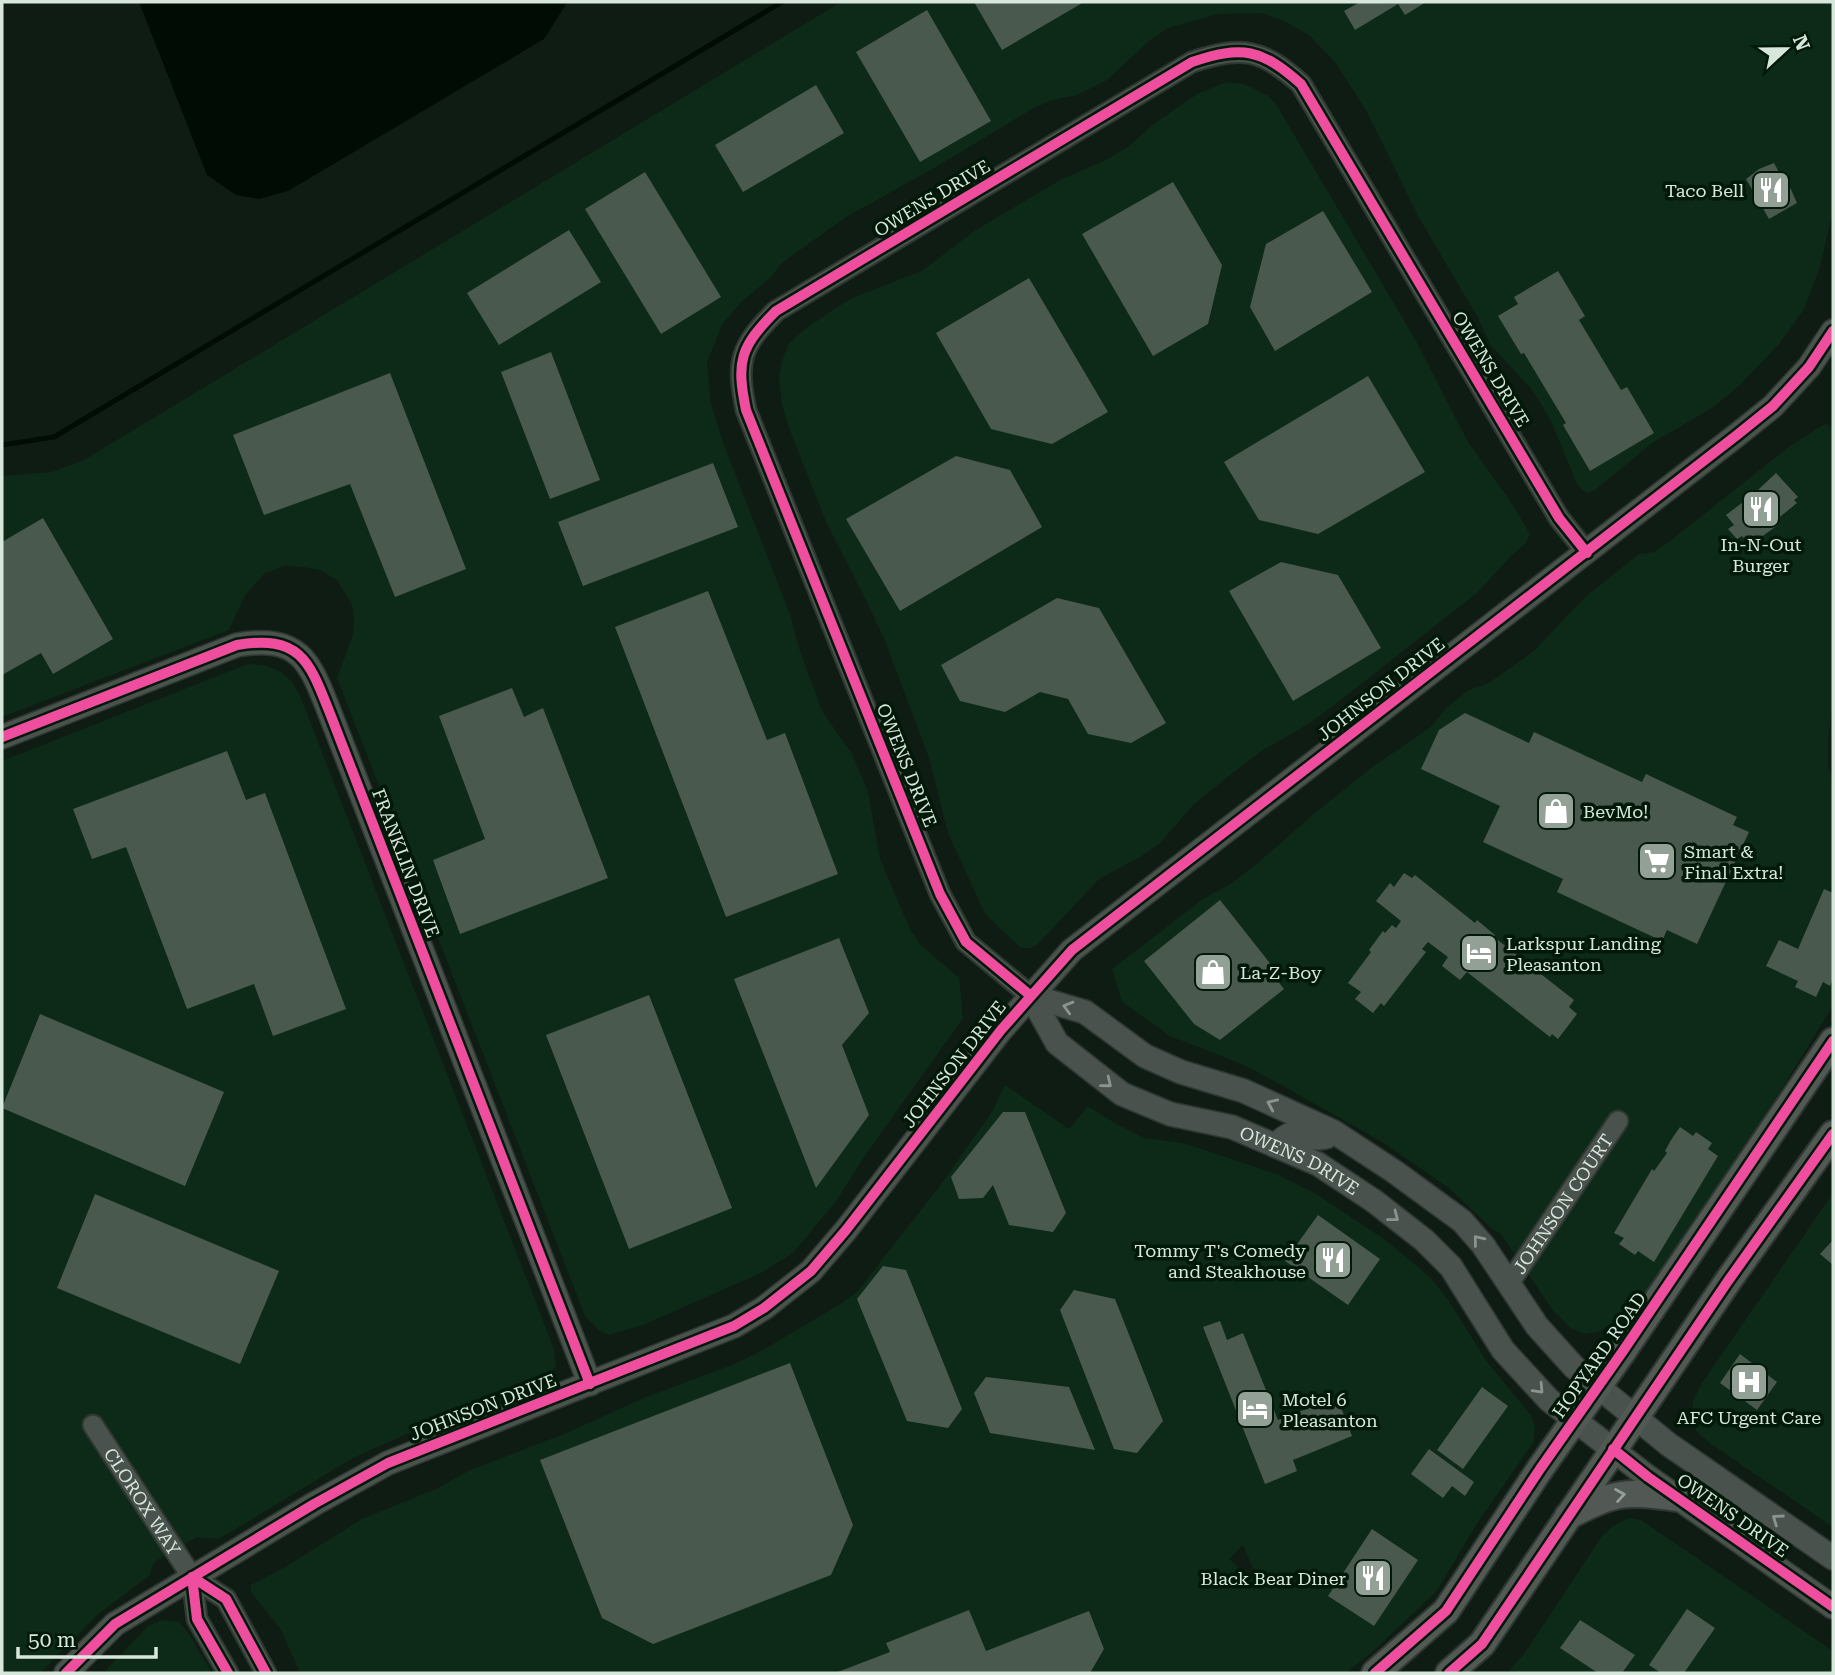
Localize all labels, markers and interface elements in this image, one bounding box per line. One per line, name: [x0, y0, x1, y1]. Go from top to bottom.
north arrow: [1751, 14, 1821, 84]
text: N: [1788, 32, 1815, 54]
street label: OWENS DRIVE: [870, 155, 994, 241]
restaurant icon: Taco Bell: [1750, 169, 1792, 211]
place label: Taco Bell: [1665, 180, 1744, 201]
street label: OWENS DRIVE: [1448, 307, 1534, 431]
restaurant icon: In-N-Out Burger: [1740, 488, 1782, 530]
place label: In-N-Out Burger: [1721, 534, 1802, 576]
street label: JOHNSON DRIVE: [1313, 633, 1449, 745]
street label: OWENS DRIVE: [873, 700, 941, 830]
street label: FRANKLIN DRIVE: [368, 786, 444, 940]
shop icon: BevMo!: [1535, 790, 1577, 832]
place label: BevMo!: [1583, 801, 1648, 822]
supermarket icon: Smart & Final Extra!: [1636, 840, 1678, 882]
place label: Smart & Final Extra!: [1684, 841, 1783, 883]
hotel icon: Larkspur Landing Pleasanton: [1458, 932, 1500, 974]
place label: Larkspur Landing Pleasanton: [1506, 933, 1662, 975]
shop icon: La-Z-Boy: [1192, 951, 1234, 993]
place label: La-Z-Boy: [1240, 962, 1322, 983]
street label: JOHNSON DRIVE: [898, 996, 1010, 1132]
one-way arrow: [1063, 1001, 1075, 1015]
one-way arrow: [1100, 1074, 1112, 1087]
one-way arrow: [1267, 1098, 1279, 1112]
street label: OWENS DRIVE: [1237, 1121, 1363, 1199]
street label: JOHNSON COURT: [1508, 1130, 1617, 1278]
one-way arrow: [1386, 1208, 1399, 1221]
one-way arrow: [1474, 1236, 1486, 1249]
restaurant icon: Tommy T's Comedy and Steakhouse: [1312, 1239, 1354, 1281]
place label: Tommy T's Comedy and Steakhouse: [1134, 1240, 1306, 1282]
street label: HOPYARD ROAD: [1548, 1288, 1650, 1422]
hospital icon: AFC Urgent Care: [1728, 1361, 1770, 1403]
street label: JOHNSON DRIVE: [407, 1369, 559, 1445]
one-way arrow: [1531, 1381, 1544, 1394]
hotel icon: Motel 6 Pleasanton: [1234, 1388, 1276, 1430]
place label: Motel 6 Pleasanton: [1282, 1389, 1378, 1431]
place label: AFC Urgent Care: [1677, 1407, 1821, 1428]
street label: CLOROX WAY: [100, 1444, 186, 1559]
street label: OWENS DRIVE: [1673, 1469, 1793, 1561]
one-way arrow: [1614, 1488, 1626, 1503]
one-way arrow: [1772, 1515, 1785, 1527]
restaurant icon: Black Bear Diner: [1352, 1557, 1394, 1599]
place label: Black Bear Diner: [1201, 1568, 1346, 1589]
scale bar: [18, 1616, 156, 1660]
text: 50 m: [28, 1628, 76, 1652]

